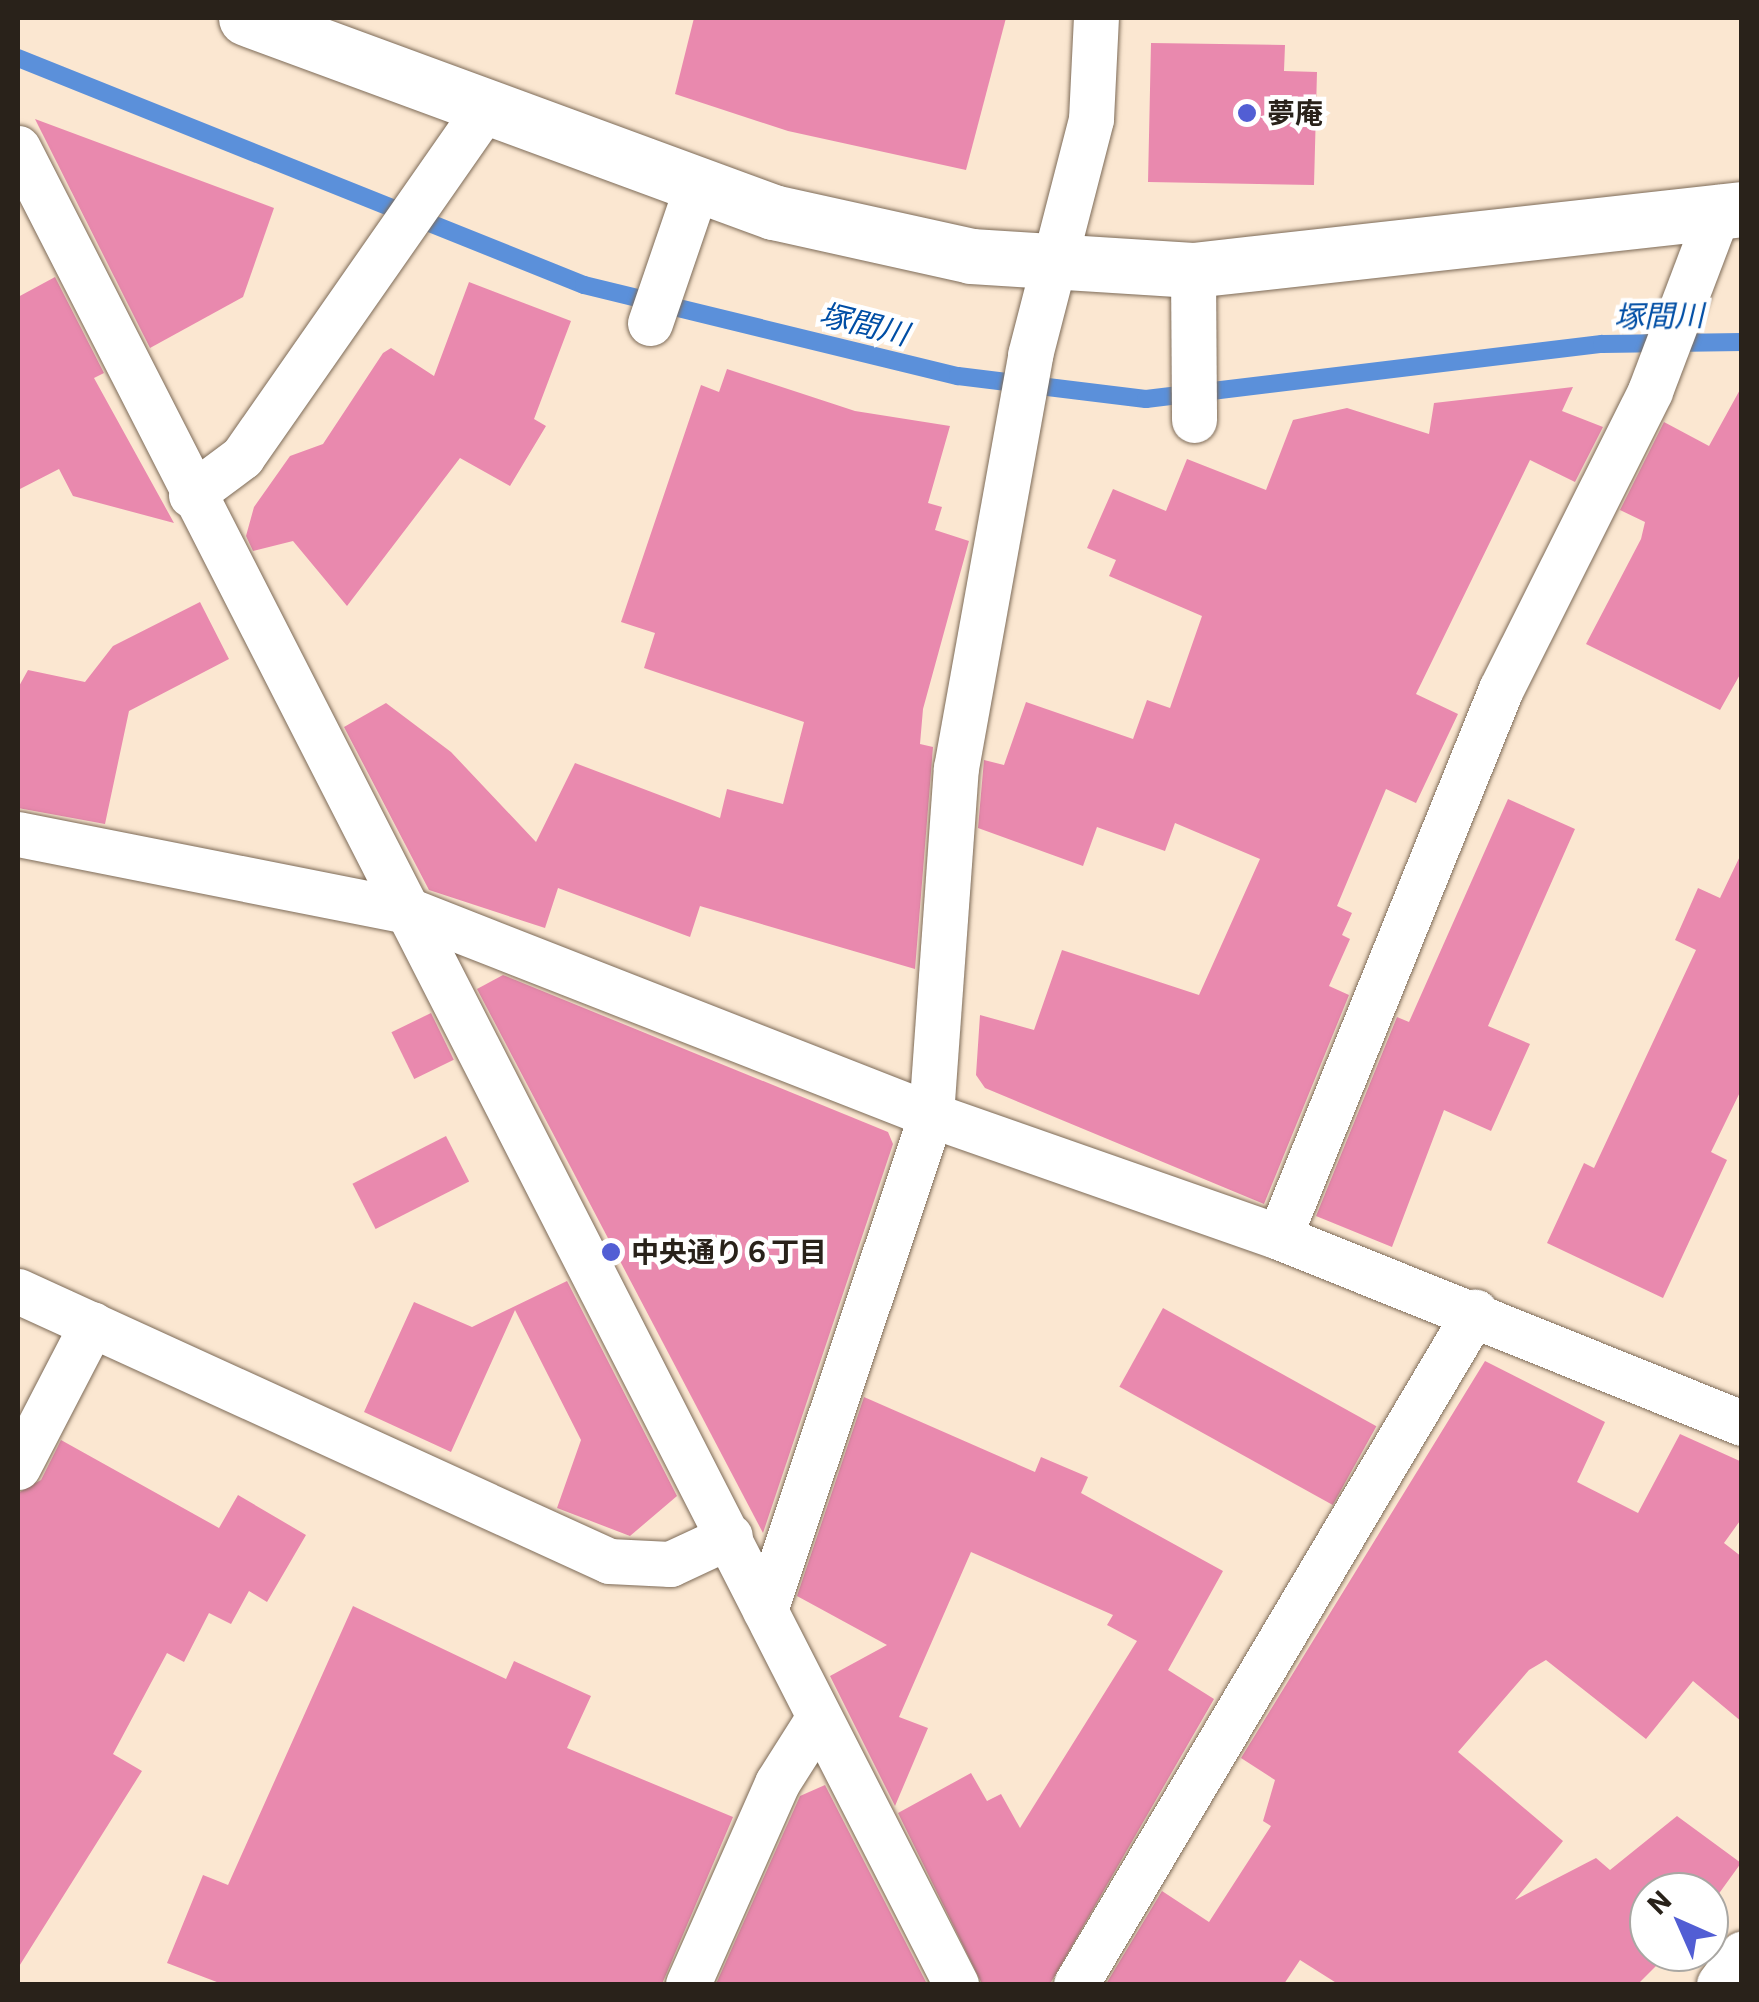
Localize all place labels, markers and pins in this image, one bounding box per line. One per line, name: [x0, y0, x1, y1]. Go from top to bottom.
place label: 夢庵: [1267, 96, 1323, 130]
marker: 夢庵: [1236, 102, 1258, 124]
place label: 中央通り６丁目: [631, 1235, 827, 1269]
marker: 中央通り６丁目: [600, 1241, 622, 1263]

